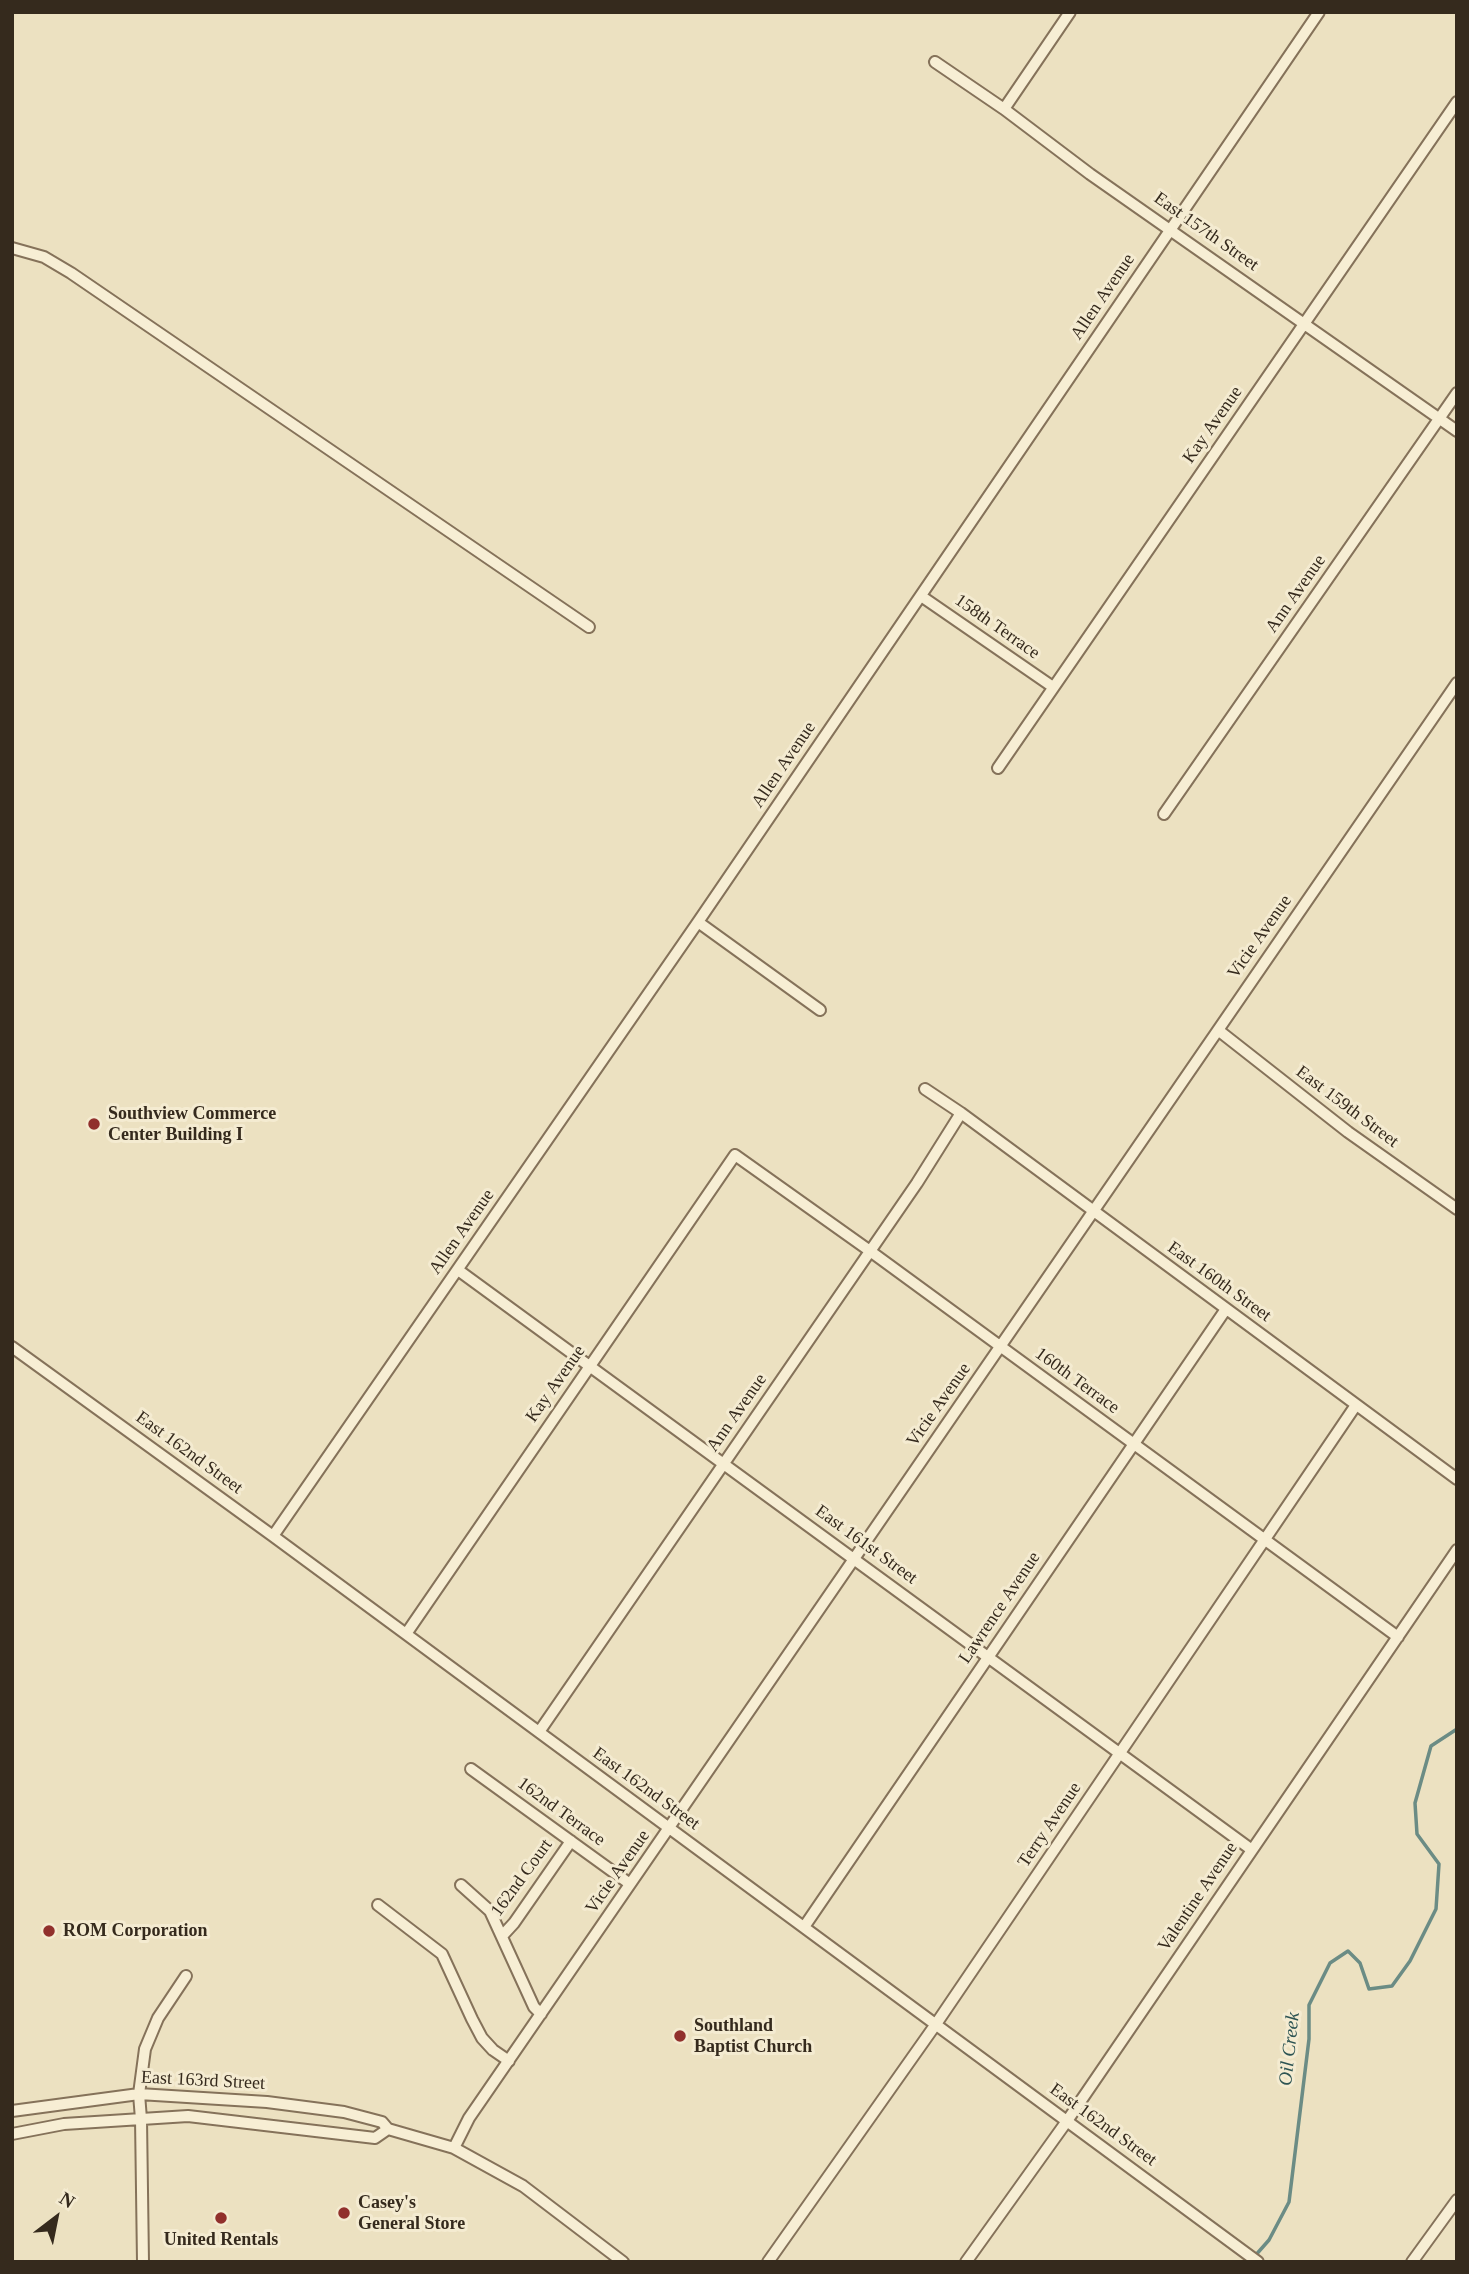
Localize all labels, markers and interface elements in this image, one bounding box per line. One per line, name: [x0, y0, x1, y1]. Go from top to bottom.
street label: East 157th Street: [1149, 188, 1263, 276]
street label: Allen Avenue: [1066, 250, 1140, 344]
street label: Kay Avenue: [1179, 382, 1247, 468]
street label: Ann Avenue: [1261, 551, 1331, 637]
street label: 158th Terrace: [950, 590, 1044, 664]
street label: Allen Avenue: [747, 718, 821, 812]
street label: Vicie Avenue: [1223, 891, 1297, 983]
street label: East 159th Street: [1291, 1061, 1403, 1153]
place label: Southview Commerce Center Building I: [108, 1103, 276, 1146]
marker: Southview Commerce Center Building I: [86, 1116, 102, 1132]
street label: Allen Avenue: [425, 1185, 499, 1279]
street label: East 160th Street: [1163, 1237, 1275, 1327]
street label: Kay Avenue: [522, 1341, 590, 1427]
street label: 160th Terrace: [1031, 1343, 1123, 1419]
street label: Vicie Avenue: [902, 1359, 976, 1451]
street label: Ann Avenue: [702, 1370, 772, 1456]
street label: East 162nd Street: [131, 1407, 247, 1499]
street label: East 161st Street: [811, 1501, 921, 1589]
street label: Lawrence Avenue: [955, 1548, 1045, 1668]
street label: East 162nd Street: [588, 1743, 704, 1835]
street label: 162nd Terrace: [513, 1773, 609, 1851]
street label: Terry Avenue: [1014, 1778, 1086, 1872]
street label: Vicie Avenue: [581, 1826, 655, 1918]
street label: 162nd Court: [487, 1835, 557, 1921]
street label: Valentine Avenue: [1154, 1838, 1242, 1956]
place label: ROM Corporation: [63, 1920, 207, 1942]
marker: ROM Corporation: [41, 1923, 57, 1939]
water label: Oil Creek: [1275, 2011, 1305, 2087]
place label: Southland Baptist Church: [694, 2015, 812, 2058]
marker: Southland Baptist Church: [672, 2028, 688, 2044]
street label: East 163rd Street: [141, 2067, 265, 2095]
street label: East 162nd Street: [1045, 2079, 1161, 2171]
north arrow: [21, 2183, 91, 2253]
text: N: [56, 2187, 79, 2212]
place label: Casey's General Store: [358, 2192, 465, 2234]
marker: Casey's General Store: [336, 2205, 352, 2221]
marker: United Rentals: [213, 2210, 229, 2226]
place label: United Rentals: [164, 2229, 278, 2251]

